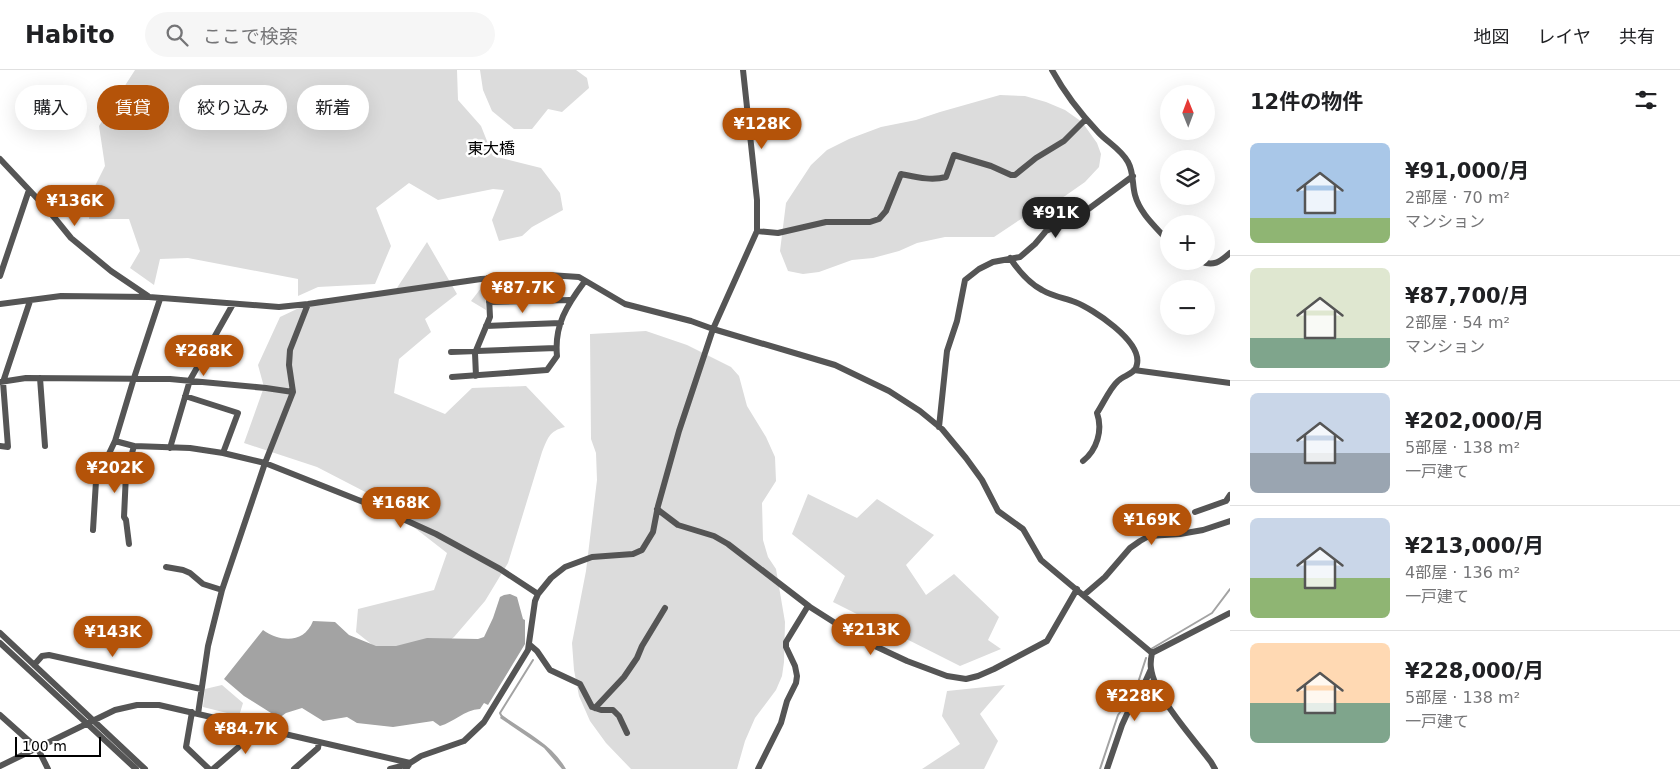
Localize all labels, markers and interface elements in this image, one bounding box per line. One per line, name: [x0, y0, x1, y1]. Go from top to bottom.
search box: [145, 12, 495, 57]
text: Habito: [25, 21, 115, 49]
icon: search: [163, 21, 191, 49]
text: ここで検索: [203, 25, 298, 47]
text: 地図: [1474, 26, 1510, 47]
text: レイヤ: [1538, 26, 1591, 47]
text: 共有: [1619, 26, 1655, 47]
chip: 購入: [15, 85, 87, 130]
chip: 賃貸: [97, 85, 169, 130]
chip: 絞り込み: [179, 85, 287, 130]
chip: 新着: [297, 85, 369, 130]
north arrow: [1160, 85, 1215, 140]
map controls: [1160, 85, 1215, 335]
icon: filters: [1632, 86, 1660, 114]
text: 12件の物件: [1250, 90, 1363, 114]
pin: ¥128K: [727, 108, 797, 150]
text: ¥128K: [734, 114, 790, 133]
district label: 東大橋: [467, 139, 515, 158]
button: layers: [1160, 150, 1215, 205]
text: ¥91,000/月: [1405, 159, 1529, 183]
icon: home: [1290, 163, 1350, 223]
pin: ¥136K: [40, 184, 110, 227]
text: 2部屋 · 70 m²: [1405, 188, 1510, 207]
text: ¥136K: [47, 191, 103, 210]
pin: ¥91K: [1026, 196, 1086, 239]
text: ¥91K: [1033, 203, 1079, 222]
text: マンション: [1405, 212, 1485, 231]
button: +: [1160, 215, 1215, 270]
pin: ¥87.7K: [482, 272, 564, 314]
text: ¥87.7K: [491, 278, 555, 297]
button: −: [1160, 280, 1215, 335]
text: ¥87,700/月: [1405, 284, 1529, 308]
icon: home: [1290, 288, 1350, 348]
text: 2部屋 · 54 m²: [1405, 313, 1510, 332]
pin: ¥268K: [169, 334, 239, 377]
text: マンション: [1405, 337, 1485, 356]
text: ¥268K: [176, 341, 232, 360]
text: ¥202,000/月: [1405, 409, 1544, 433]
icon: home: [1290, 413, 1350, 473]
text: 5部屋 · 138 m²: [1405, 438, 1520, 457]
pin: ¥202K: [80, 452, 150, 494]
text: ¥202K: [87, 458, 143, 477]
text: 一戸建て: [1405, 462, 1469, 481]
pin: ¥168K: [366, 486, 436, 529]
text: ¥168K: [373, 493, 429, 512]
pin: ¥169K: [1117, 504, 1187, 546]
text: ¥169K: [1124, 510, 1180, 529]
text: ¥213,000/月: [1405, 534, 1544, 558]
icon: home: [1290, 538, 1350, 598]
text: 4部屋 · 136 m²: [1405, 563, 1520, 582]
text: 一戸建て: [1405, 587, 1469, 606]
pin: ¥213K: [836, 614, 906, 656]
pin: ¥143K: [78, 616, 148, 658]
text: ¥213K: [843, 620, 899, 639]
text: ¥143K: [85, 622, 141, 641]
text: ¥228,000/月: [1405, 659, 1544, 683]
icon: home: [1290, 663, 1350, 723]
pin: ¥228K: [1100, 680, 1170, 722]
text: ¥228K: [1107, 686, 1163, 705]
text: 5部屋 · 138 m²: [1405, 688, 1520, 707]
pin: ¥84.7K: [205, 712, 287, 755]
text: 一戸建て: [1405, 712, 1469, 731]
text: ¥84.7K: [214, 719, 278, 738]
scale bar: [15, 734, 101, 757]
text: 100 m: [22, 738, 67, 754]

